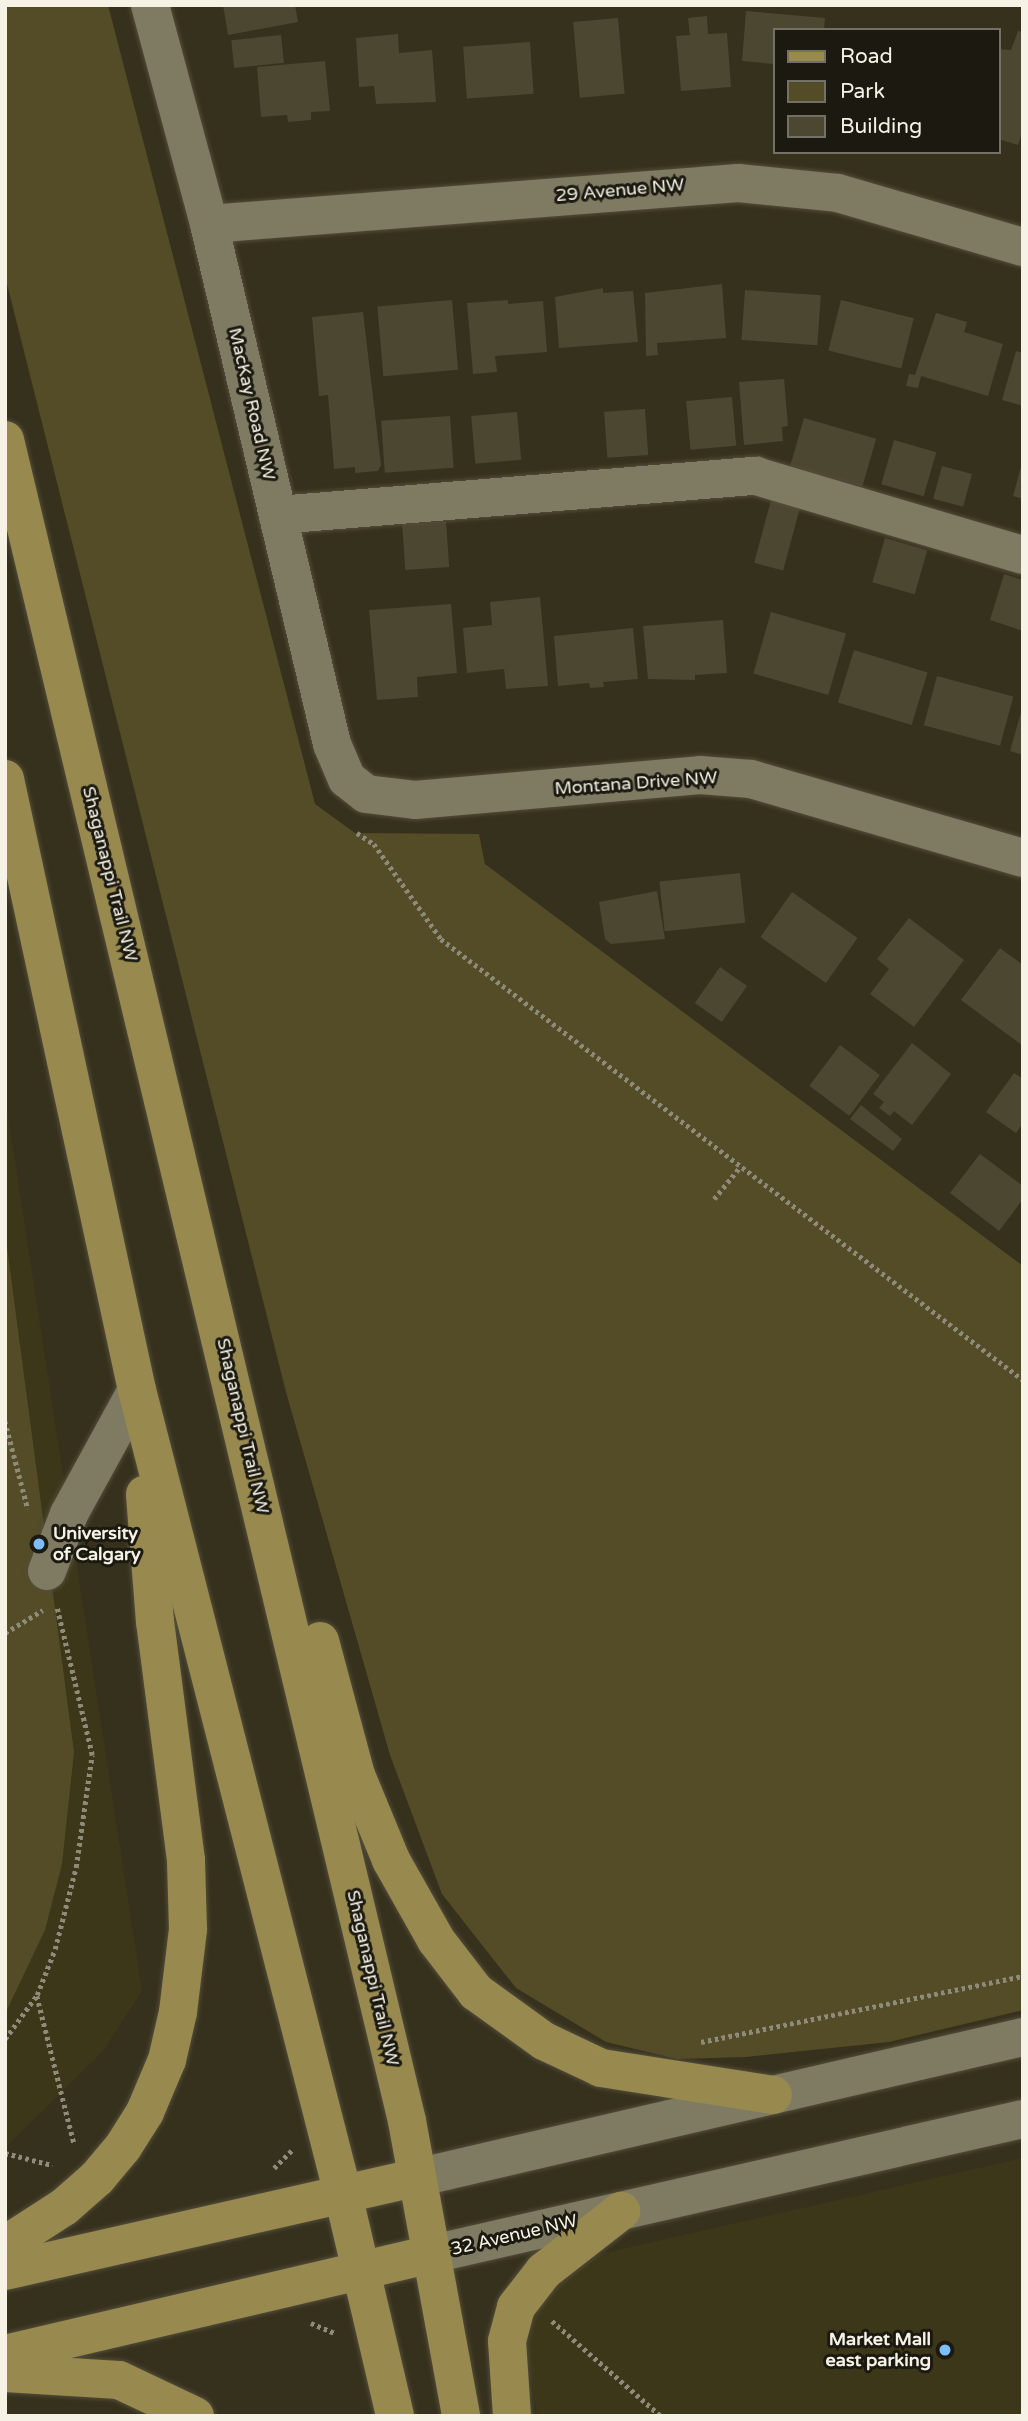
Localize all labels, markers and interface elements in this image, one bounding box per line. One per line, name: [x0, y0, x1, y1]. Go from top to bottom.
legend: [772, 28, 1000, 154]
text: Road: [840, 44, 893, 69]
text: Park: [840, 79, 885, 104]
text: Building: [840, 114, 922, 139]
street label: 29 Avenue NW: [555, 174, 685, 206]
street label: MacKay Road NW: [224, 326, 280, 482]
street label: Montana Drive NW: [554, 767, 718, 799]
street label: Shaganappi Trail NW: [78, 784, 142, 964]
street label: Shaganappi Trail NW: [212, 1336, 274, 1516]
place label: University of Calgary: [53, 1523, 141, 1566]
marker: University of Calgary: [31, 1536, 47, 1552]
street label: Shaganappi Trail NW: [342, 1888, 404, 2068]
street label: 32 Avenue NW: [449, 2210, 579, 2260]
place label: Market Mall east parking: [826, 2329, 931, 2372]
marker: Market Mall east parking: [937, 2342, 953, 2358]

